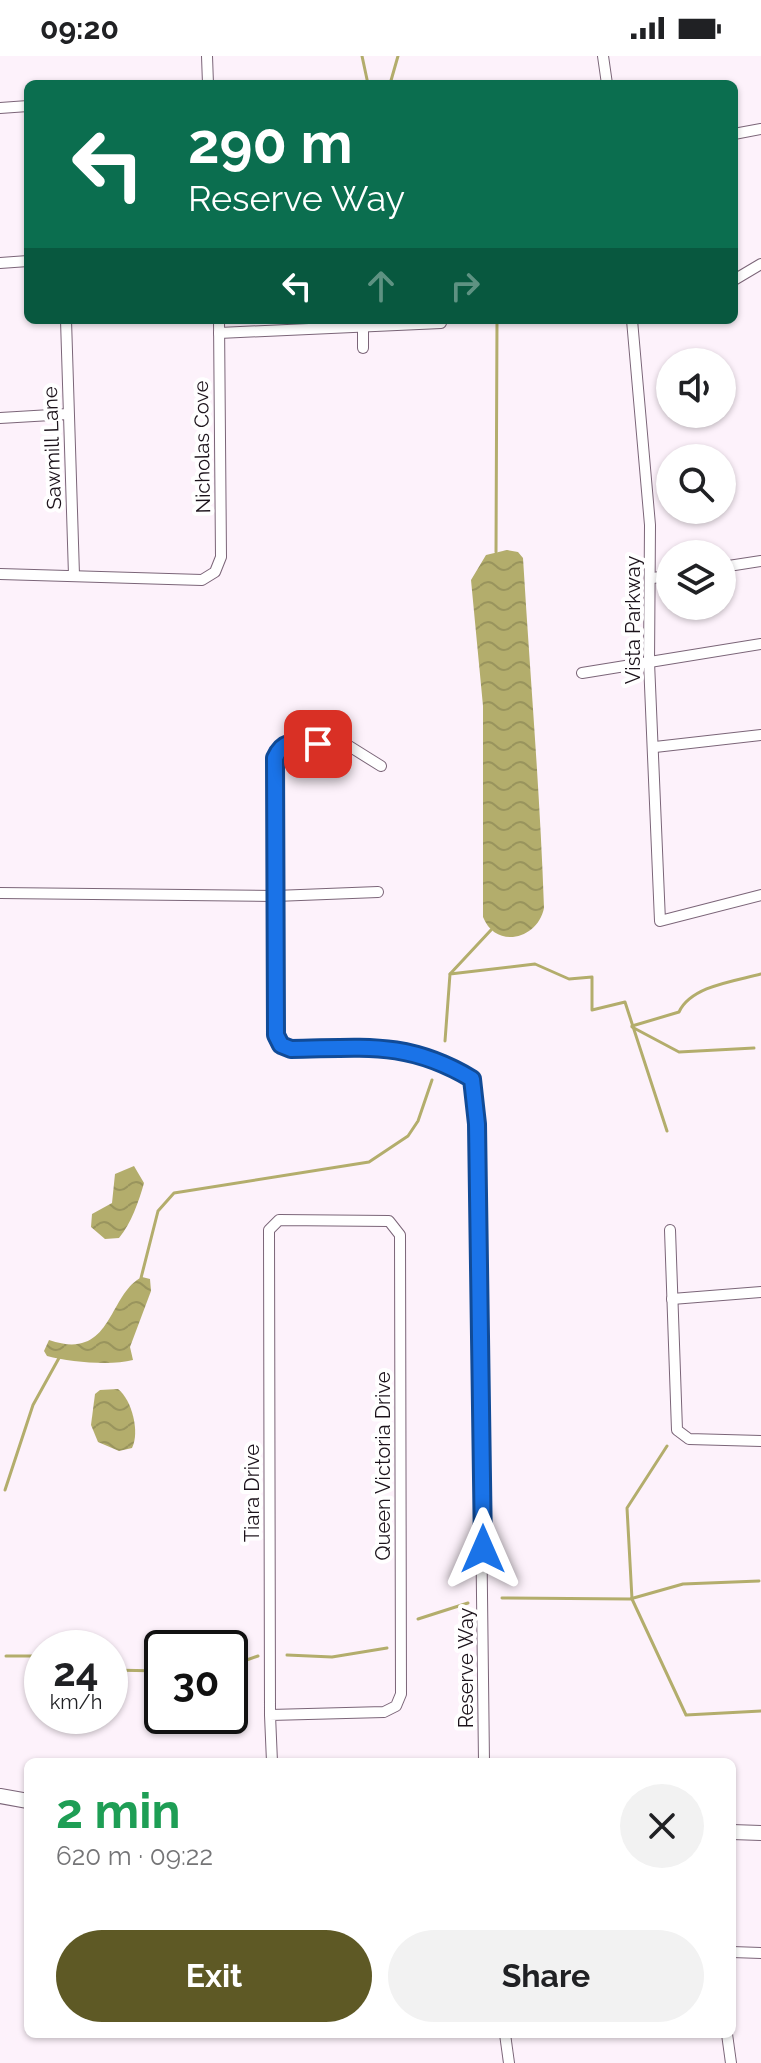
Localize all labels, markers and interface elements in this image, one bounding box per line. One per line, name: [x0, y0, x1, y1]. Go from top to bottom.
text: 09:20: [40, 11, 119, 46]
text: 290 m: [188, 110, 353, 176]
icon: left: [56, 112, 160, 216]
text: Reserve Way: [188, 177, 405, 219]
icon: left: [275, 264, 319, 308]
icon: ahead: [359, 264, 403, 308]
icon: right: [443, 264, 487, 308]
map controls: [656, 348, 736, 620]
button: sound: [656, 348, 736, 428]
street label: Nicholas Cove: [189, 380, 215, 514]
street label: Sawmill Lane: [38, 386, 66, 510]
button: search: [656, 444, 736, 524]
button: layers: [656, 540, 736, 620]
street label: Vista Parkway: [621, 556, 645, 684]
pin: [284, 710, 352, 778]
icon: arrive: [296, 722, 340, 766]
street label: Queen Victoria Drive: [371, 1371, 395, 1560]
street label: Tiara Drive: [240, 1444, 264, 1542]
position arrow: [441, 1507, 525, 1591]
street label: Reserve Way: [454, 1608, 478, 1728]
speed limit sign: 30: [144, 1630, 248, 1734]
text: 24: [53, 1648, 99, 1695]
text: km/h: [50, 1690, 102, 1714]
text: 2 min: [56, 1783, 181, 1839]
button: close: [620, 1784, 704, 1868]
text: 620 m · 09:22: [56, 1841, 213, 1871]
button: Exit: [56, 1930, 372, 2022]
button: Share: [388, 1930, 704, 2022]

